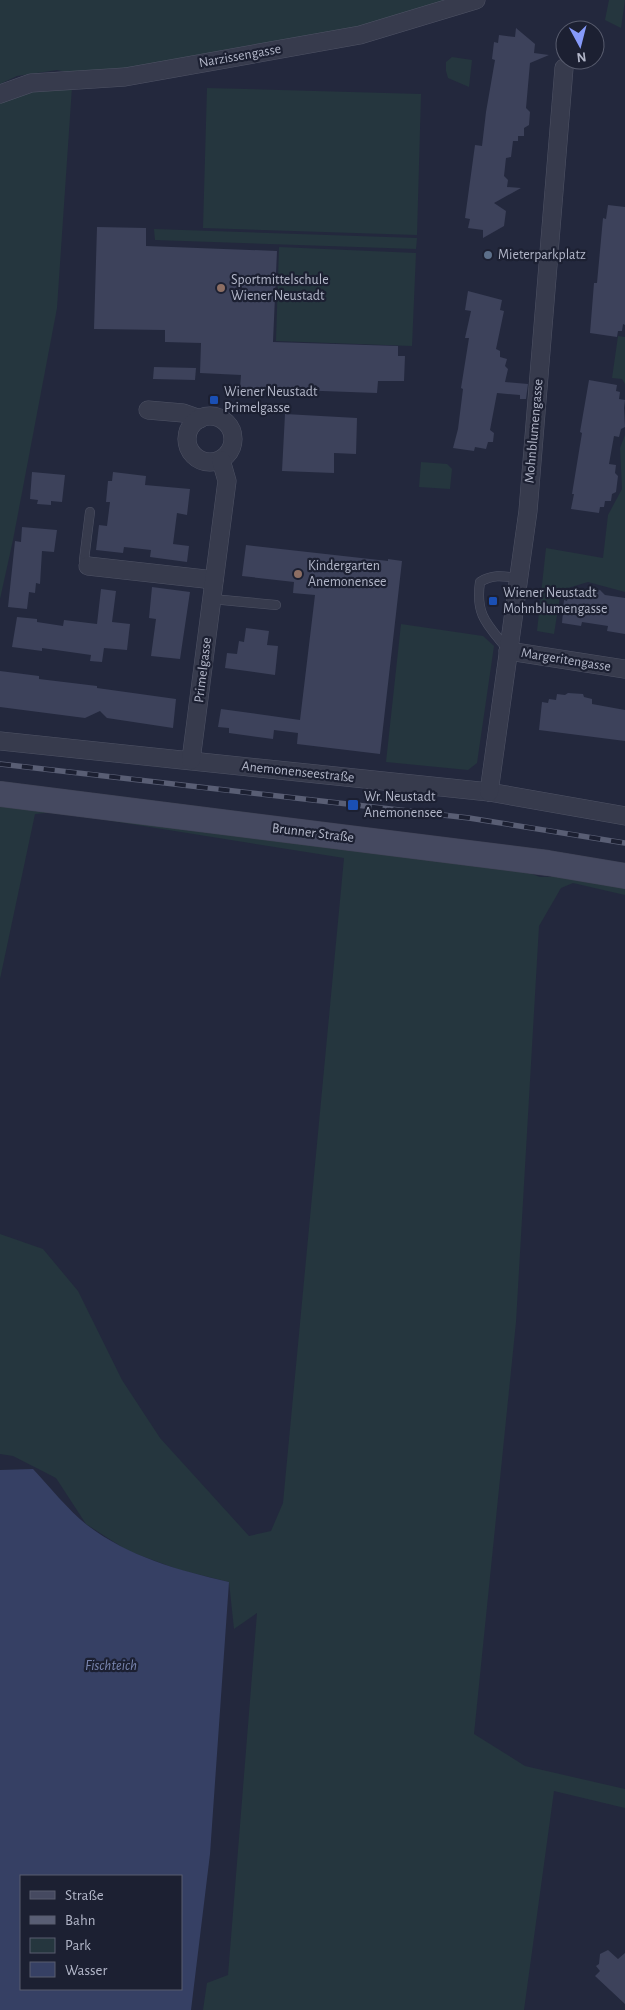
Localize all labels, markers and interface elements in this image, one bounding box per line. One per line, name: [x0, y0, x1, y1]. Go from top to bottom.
north arrow: [555, 20, 605, 70]
street label: Narzissengasse: [198, 42, 282, 70]
text: N: [576, 49, 587, 64]
place label: Mieterparkplatz: [498, 248, 586, 262]
marker: Mieterparkplatz: [482, 249, 494, 261]
place label: Sportmittelschule Wiener Neustadt: [231, 273, 329, 303]
marker: Sportmittelschule Wiener Neustadt: [215, 282, 227, 294]
street label: Mohnblumengasse: [522, 378, 546, 484]
place label: Wiener Neustadt Primelgasse: [224, 385, 318, 415]
marker: Wiener Neustadt Primelgasse: [208, 394, 220, 406]
place label: Kindergarten Anemonensee: [308, 559, 387, 589]
marker: Kindergarten Anemonensee: [292, 568, 304, 580]
place label: Wiener Neustadt Mohnblumengasse: [503, 586, 607, 616]
marker: Wiener Neustadt Mohnblumengasse: [487, 595, 499, 607]
street label: Primelgasse: [192, 636, 214, 704]
street label: Margeritengasse: [520, 646, 612, 674]
street label: Anemonenseestraße: [241, 759, 355, 785]
place label: Wr. Neustadt Anemonensee: [364, 790, 443, 820]
marker: Wr. Neustadt Anemonensee: [346, 798, 360, 812]
street label: Brunner Straße: [271, 821, 355, 845]
water label: Fischteich: [85, 1658, 137, 1673]
legend: [20, 1875, 182, 1990]
text: Straße: [65, 1888, 104, 1903]
text: Bahn: [65, 1913, 95, 1928]
text: Park: [65, 1938, 91, 1953]
text: Wasser: [65, 1963, 108, 1978]

